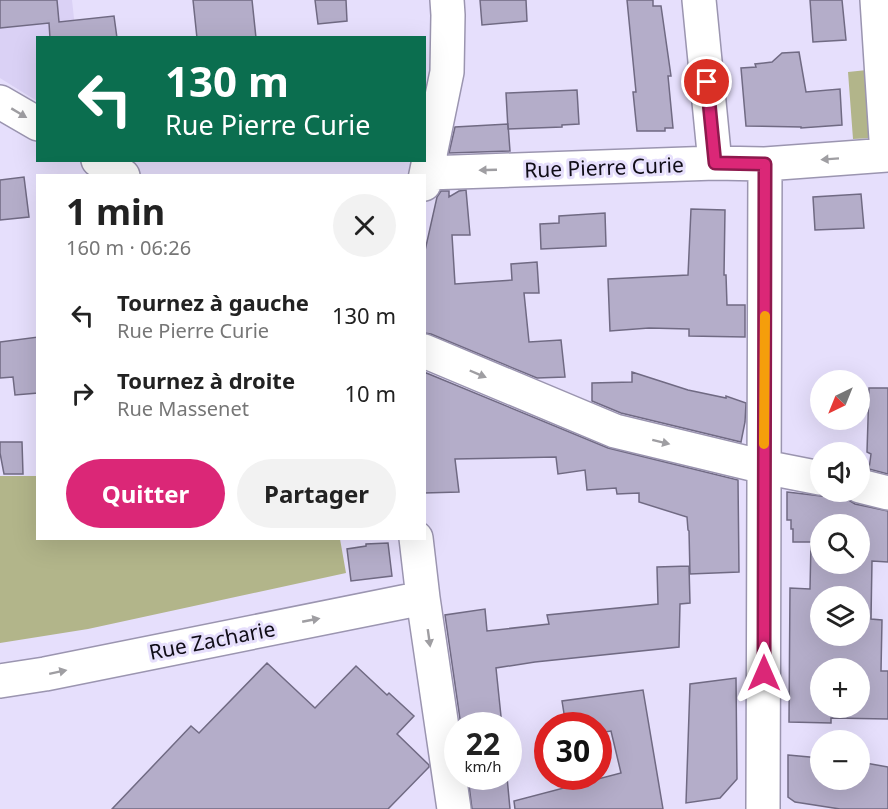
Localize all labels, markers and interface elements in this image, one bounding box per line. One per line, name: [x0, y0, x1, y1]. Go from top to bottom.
text: 130 m: [165, 52, 289, 109]
pin: [681, 56, 732, 107]
icon: left: [66, 60, 144, 138]
icon: arrive: [690, 65, 723, 98]
text: Rue Pierre Curie: [165, 106, 370, 143]
one-way arrow: [11, 108, 27, 119]
street label: Rue Pierre Curie: [524, 150, 684, 184]
one-way arrow: [820, 155, 839, 164]
one-way arrow: [478, 166, 497, 175]
text: 1 min: [66, 187, 165, 236]
button: close: [333, 194, 396, 257]
text: 160 m · 06:26: [66, 234, 191, 261]
text: Tournez à gauche: [117, 287, 309, 317]
icon: left: [66, 299, 99, 332]
text: 130 m: [332, 300, 396, 330]
text: Rue Pierre Curie: [117, 317, 269, 344]
text: Tournez à droite: [117, 365, 295, 395]
one-way arrow: [470, 369, 488, 379]
north arrow: [810, 370, 870, 430]
map controls: [810, 370, 870, 790]
icon: right: [66, 377, 99, 410]
text: 10 m: [345, 378, 396, 408]
text: Rue Massenet: [117, 395, 249, 422]
one-way arrow: [651, 437, 670, 447]
button: sound: [810, 442, 870, 502]
button: Quitter: [66, 459, 225, 528]
button: Partager: [237, 459, 396, 528]
button: search: [810, 514, 870, 574]
button: layers: [810, 586, 870, 646]
street label: Rue Zacharie: [147, 614, 277, 666]
one-way arrow: [301, 615, 320, 624]
one-way arrow: [424, 629, 433, 648]
position arrow: [732, 641, 796, 705]
button: +: [810, 658, 870, 718]
one-way arrow: [48, 667, 67, 676]
speed limit sign: 30: [534, 712, 612, 790]
text: 22: [466, 723, 500, 764]
button: −: [810, 730, 870, 790]
text: km/h: [465, 756, 501, 776]

